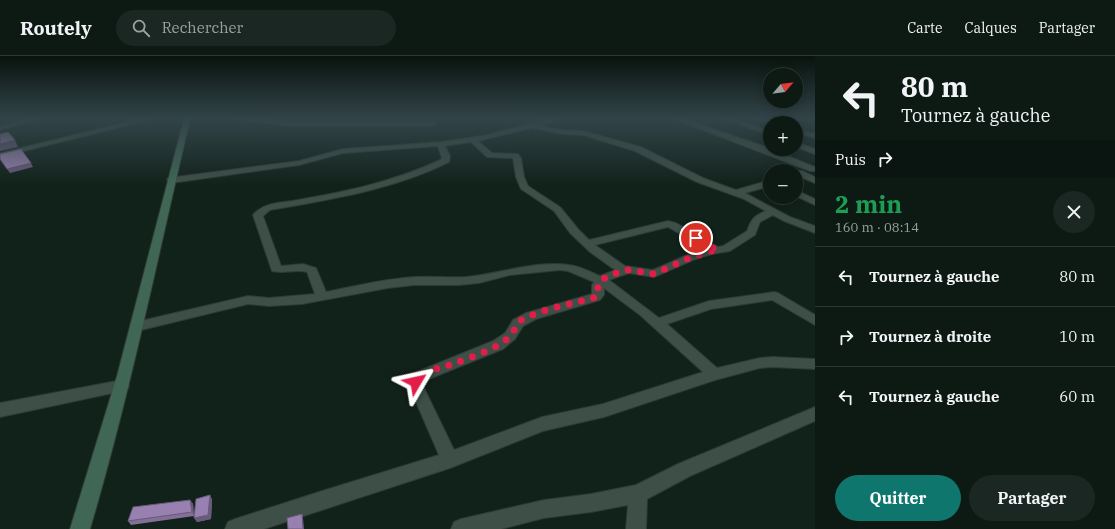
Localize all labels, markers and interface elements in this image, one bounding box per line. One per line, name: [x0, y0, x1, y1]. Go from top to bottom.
search box: [116, 10, 396, 46]
text: Routely: [20, 16, 92, 40]
icon: search: [130, 17, 152, 39]
text: Rechercher: [162, 18, 243, 37]
text: Carte: [907, 19, 943, 37]
text: Calques: [965, 19, 1017, 37]
text: Partager: [1039, 19, 1095, 37]
north arrow: [763, 68, 803, 108]
map controls: [763, 68, 803, 204]
text: 80 m: [901, 68, 968, 105]
icon: left: [835, 72, 887, 124]
text: Tournez à gauche: [901, 104, 1050, 127]
button: +: [763, 116, 803, 156]
icon: right: [874, 148, 896, 170]
text: Puis: [835, 150, 866, 169]
button: −: [763, 164, 803, 204]
text: 2 min: [835, 188, 902, 220]
button: close: [1053, 191, 1095, 233]
text: 160 m · 08:14: [835, 219, 919, 236]
pin: [679, 221, 713, 255]
icon: arrive: [685, 227, 707, 249]
icon: left: [835, 266, 857, 288]
text: Tournez à gauche: [869, 267, 1000, 286]
text: 80 m: [1059, 267, 1095, 286]
icon: right: [835, 326, 857, 348]
text: Tournez à droite: [869, 327, 991, 346]
text: 10 m: [1059, 327, 1095, 346]
position arrow: [395, 361, 437, 403]
icon: left: [835, 386, 857, 408]
text: Tournez à gauche: [869, 387, 1000, 406]
text: 60 m: [1059, 387, 1095, 406]
button: Quitter: [835, 475, 961, 521]
button: Partager: [969, 475, 1095, 521]

